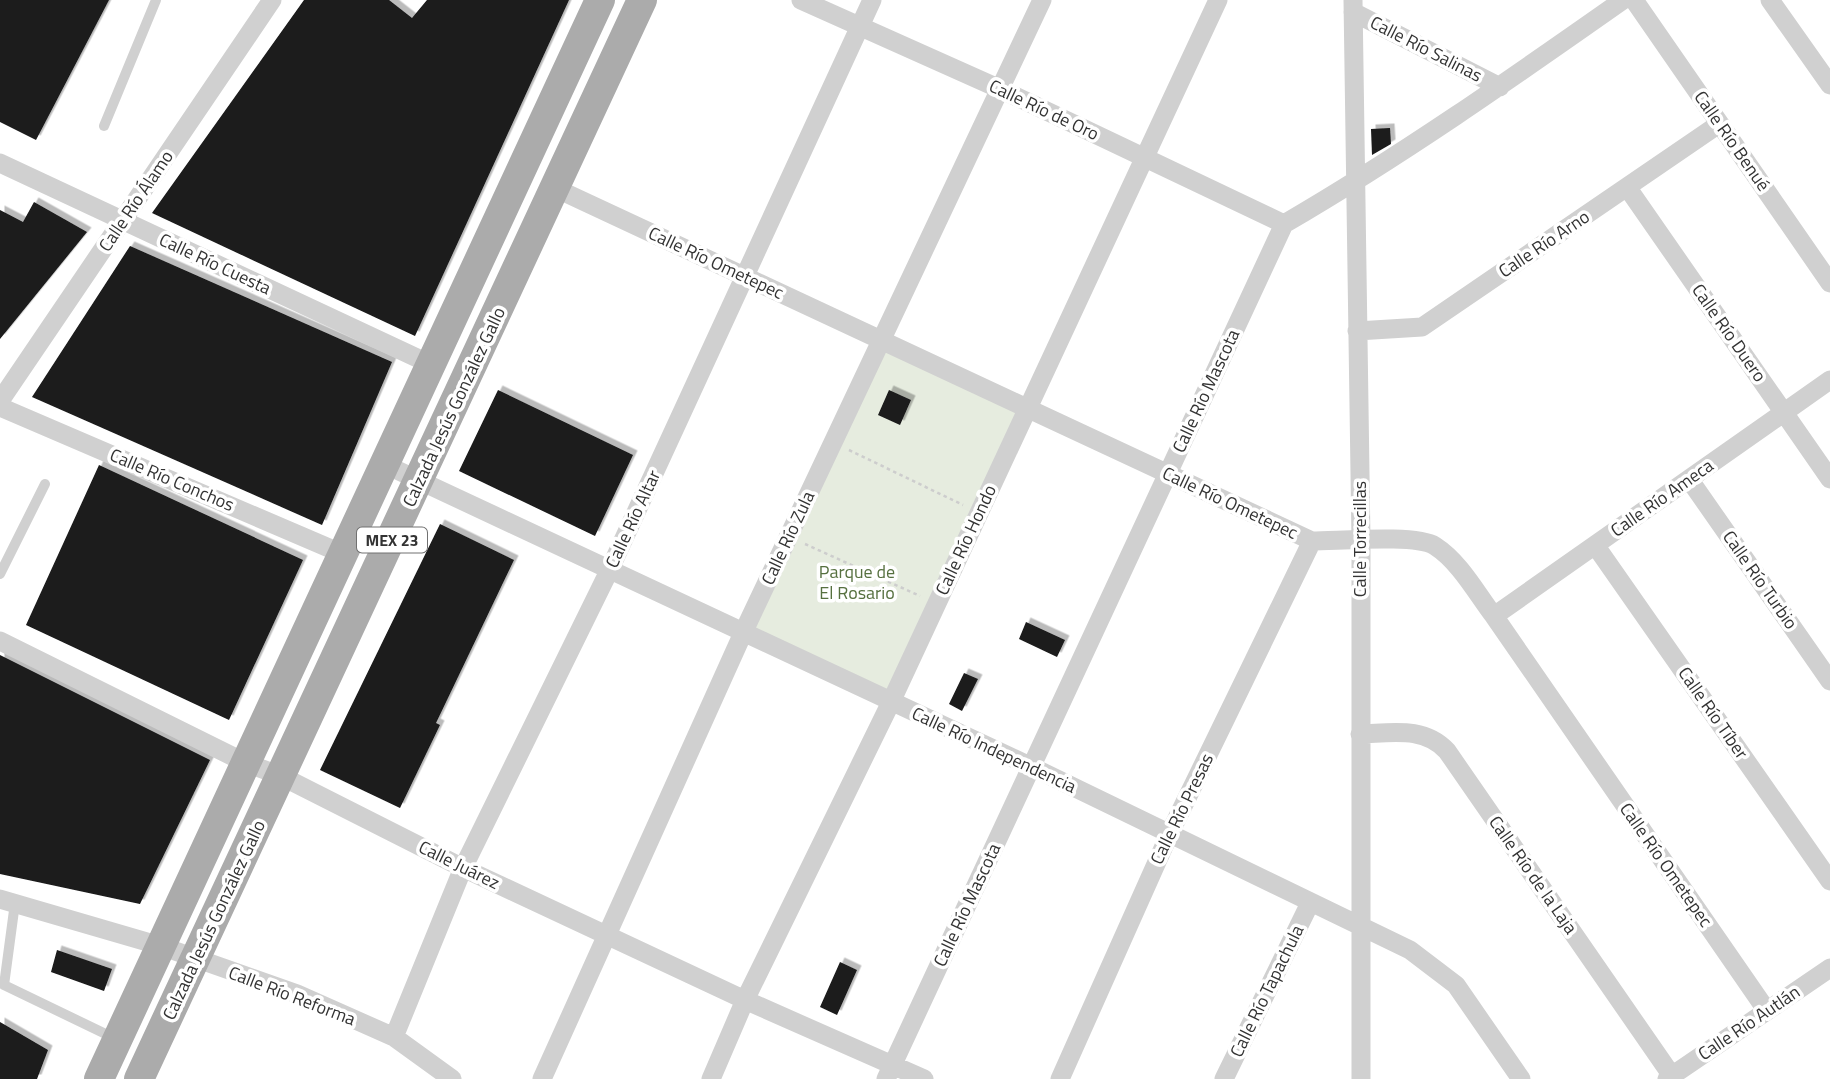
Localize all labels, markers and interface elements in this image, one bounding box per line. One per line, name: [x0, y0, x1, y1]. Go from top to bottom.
street label: Calle Río Salinas: [1365, 9, 1487, 88]
street label: Calle Río de Oro: [985, 72, 1104, 147]
street label: Calle Río Benué: [1688, 85, 1777, 196]
street label: Calle Río Álamo: [92, 145, 180, 257]
street label: Calle Río Arno: [1493, 203, 1595, 284]
street label: Calle Río Ometepec: [644, 219, 788, 306]
street label: Calle Río Cuesta: [155, 226, 276, 301]
street label: Calle Río Duero: [1686, 278, 1773, 387]
street label: Calzada Jesús González Gallo: [395, 302, 512, 511]
street label: Calle Río Mascota: [1165, 325, 1246, 457]
street label: Calle Río Conchos: [106, 441, 239, 518]
street label: Calle Río Ameca: [1605, 452, 1719, 543]
street label: Calle Río Ometepec: [1158, 459, 1302, 546]
street label: Calle Río Altar: [598, 465, 667, 572]
street label: Calle Río Hondo: [928, 480, 1003, 599]
street label: Calle Torrecillas: [1346, 481, 1373, 597]
street label: Calle Río Zula: [754, 486, 821, 589]
street label: Calle Río Turbio: [1716, 525, 1805, 635]
road number: MEX 23: [357, 527, 427, 552]
park label: Parque de El Rosario: [819, 558, 895, 606]
street label: Calle Río Tíber: [1672, 661, 1755, 764]
street label: Calle Río Independencia: [908, 700, 1081, 800]
street label: Calle Río Presas: [1143, 749, 1220, 869]
street label: Calle Río Ometepec: [1613, 797, 1720, 933]
street label: Calle Río de la Laja: [1482, 810, 1584, 939]
street label: Calzada Jesús González Gallo: [155, 815, 272, 1024]
street label: Calle Juárez: [414, 833, 504, 896]
street label: Calle Río Mascota: [926, 839, 1007, 971]
street label: Calle Río Tapachula: [1223, 920, 1310, 1062]
street label: Calle Río Reforma: [225, 959, 360, 1032]
street label: Calle Río Autlán: [1692, 978, 1805, 1067]

